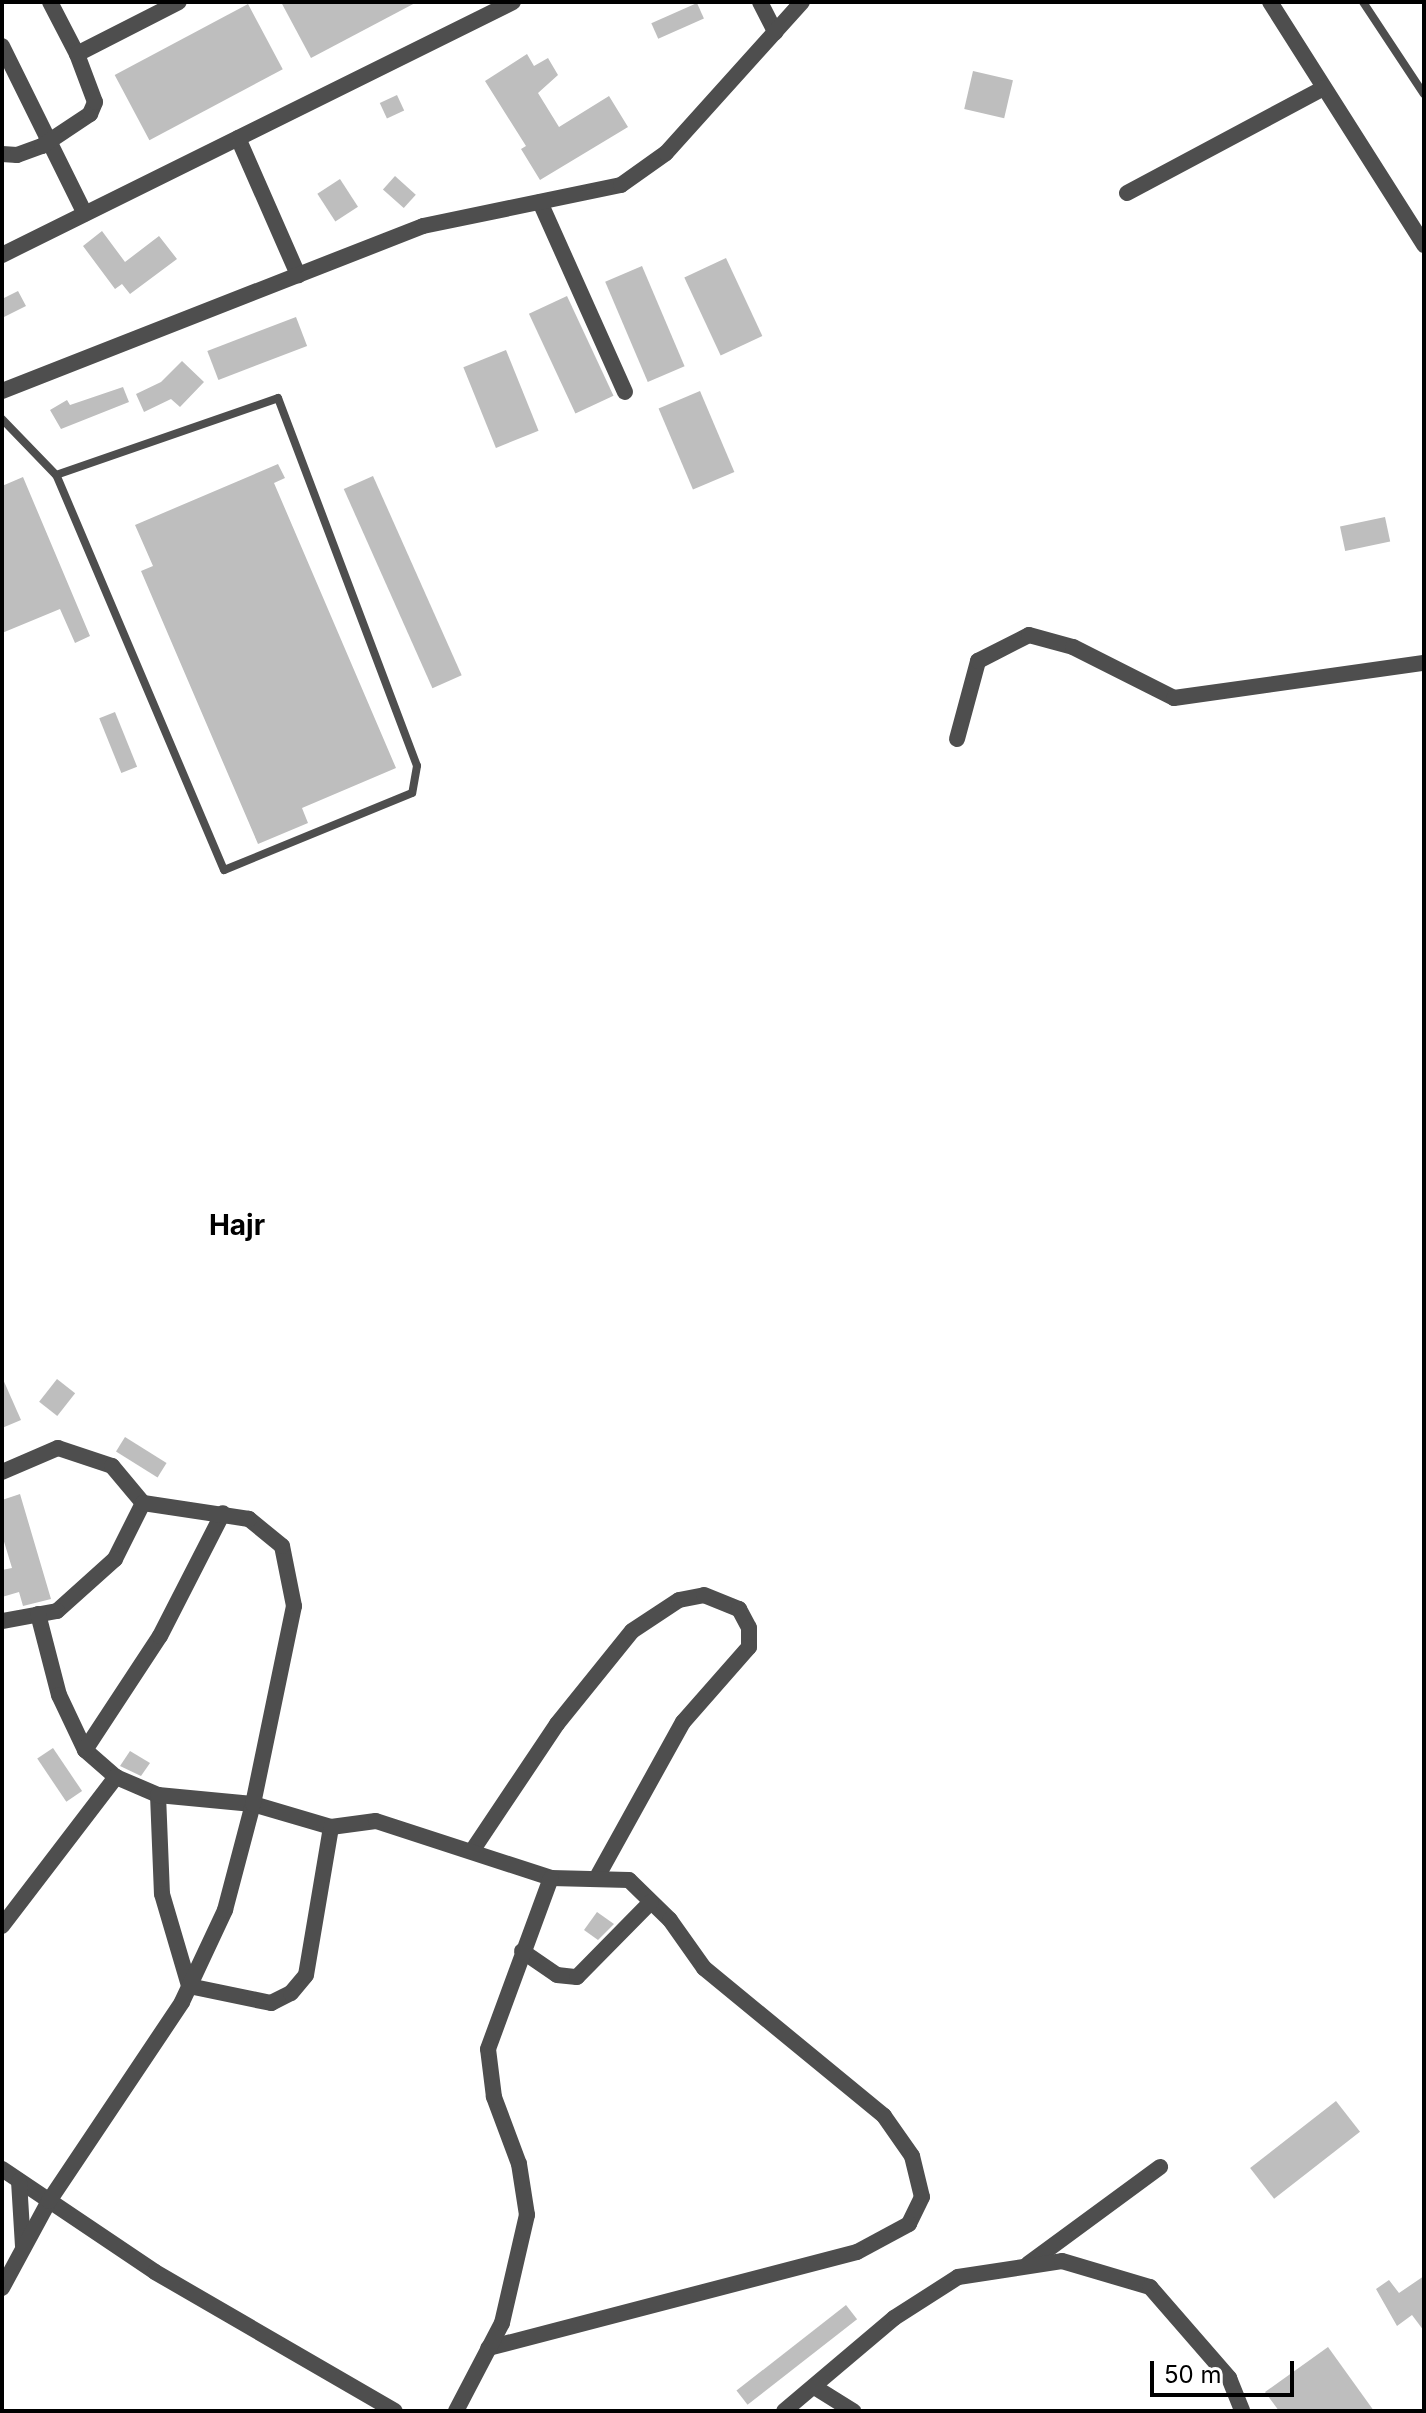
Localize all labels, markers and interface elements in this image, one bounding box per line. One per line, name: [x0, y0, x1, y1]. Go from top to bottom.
district label: Hajr: [209, 1208, 265, 1242]
scale bar: [1154, 2345, 1298, 2395]
text: 50 m: [1164, 2360, 1222, 2389]

